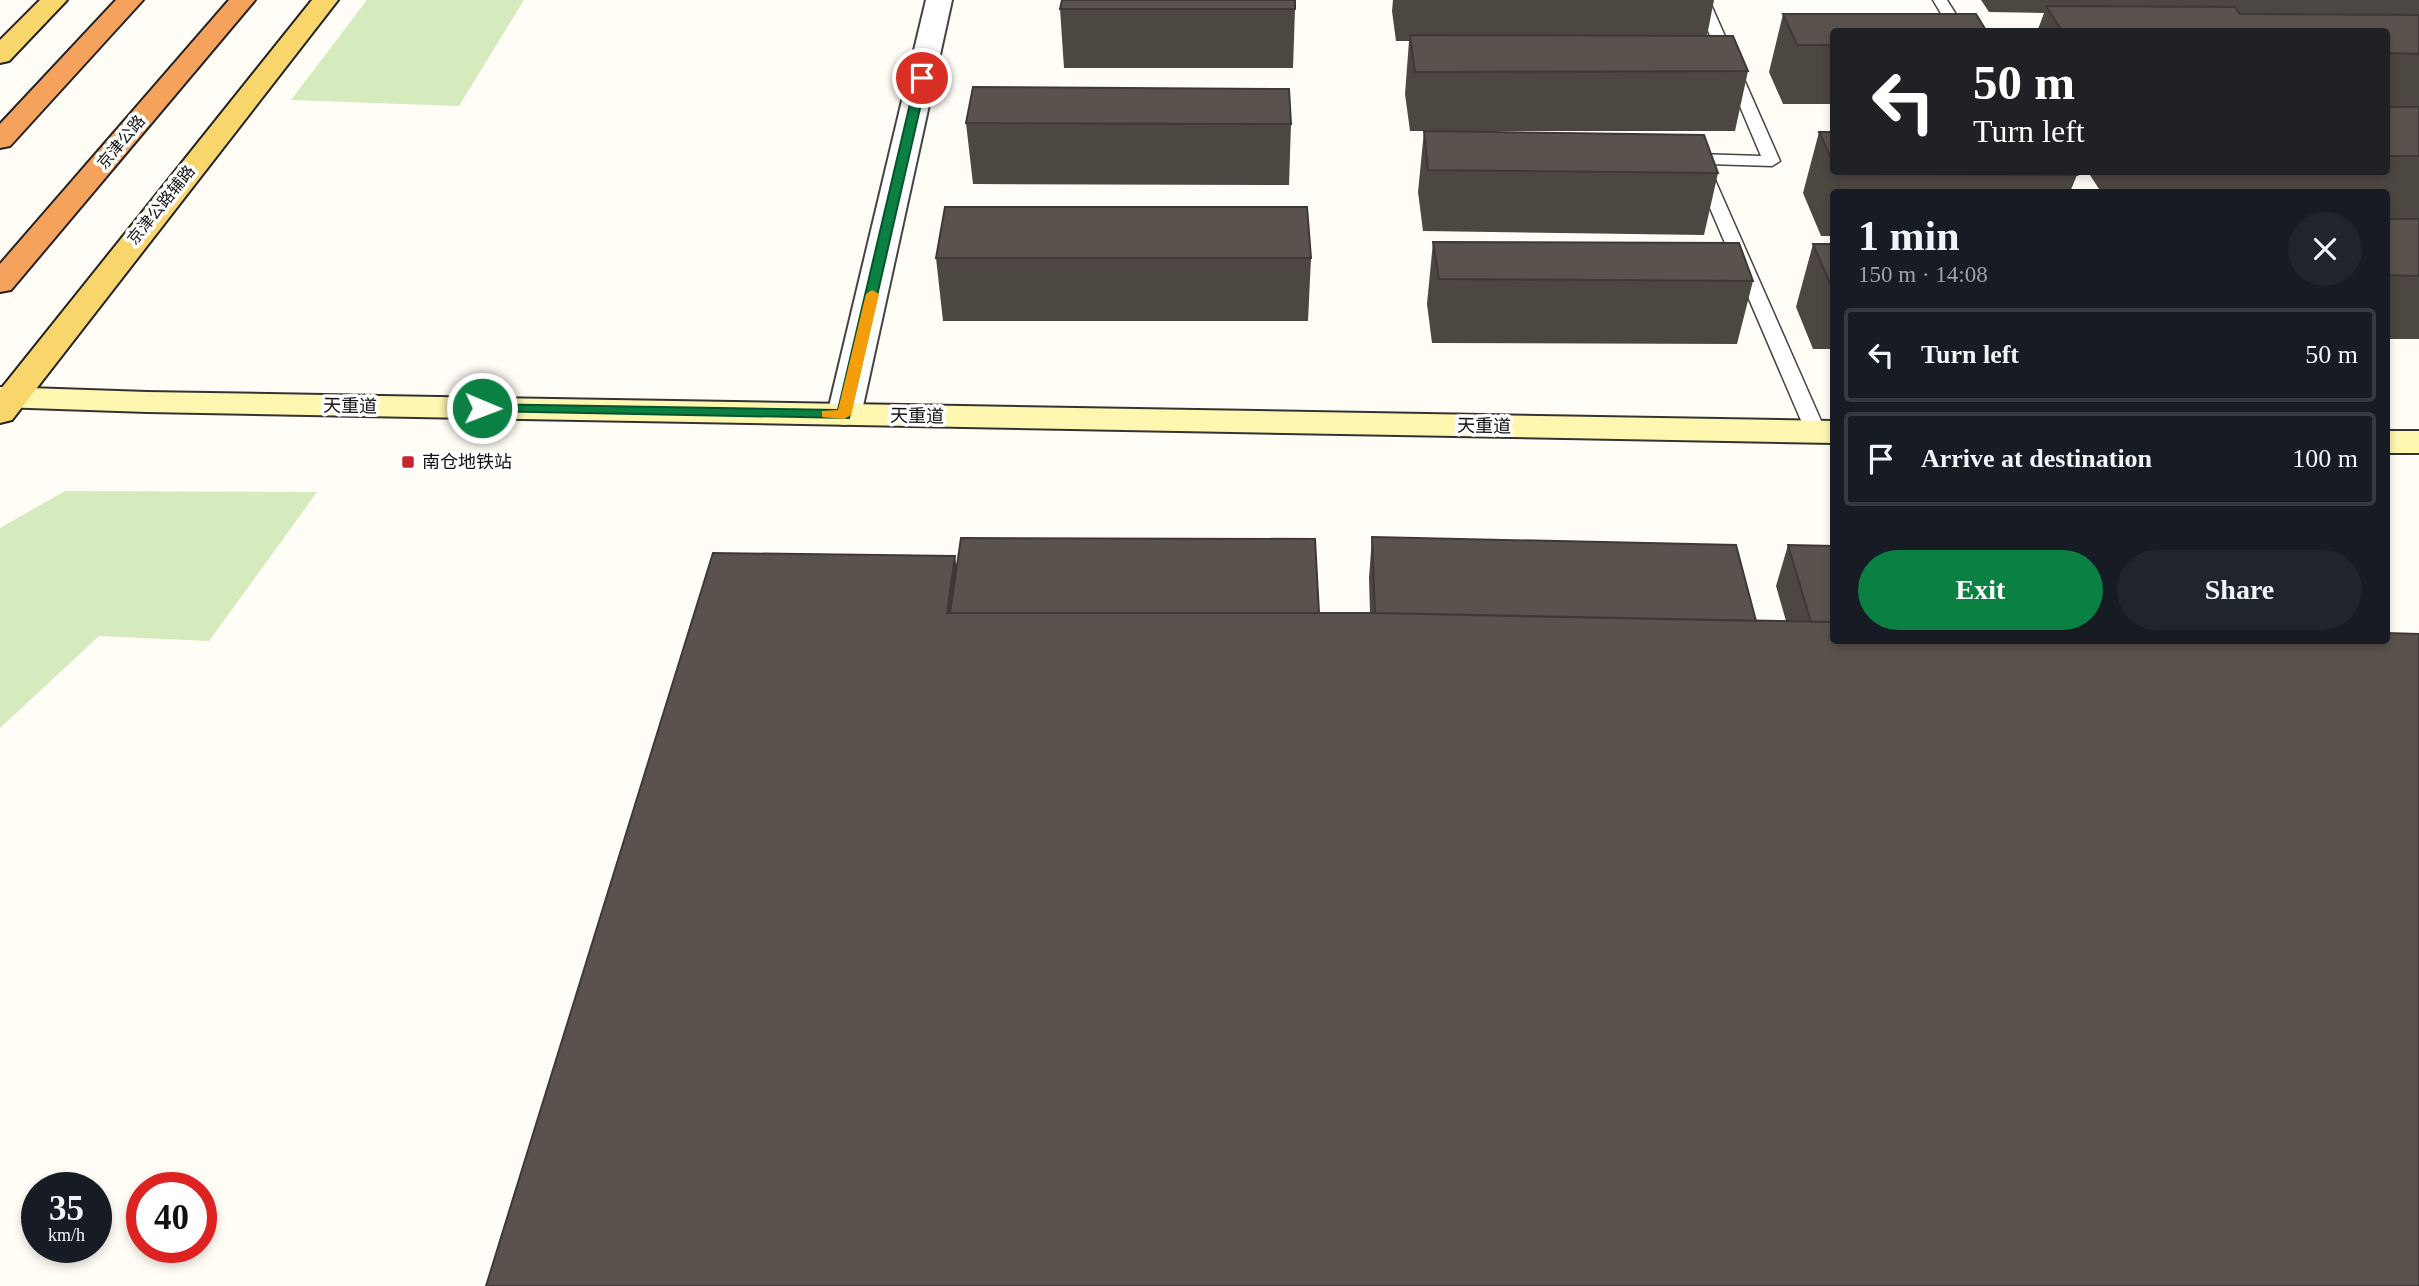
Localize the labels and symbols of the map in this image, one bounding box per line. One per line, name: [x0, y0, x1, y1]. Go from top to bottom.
pin: [892, 48, 952, 108]
street label: 京津公路: [94, 112, 148, 172]
street label: 京津公路辅路: [124, 162, 198, 248]
position arrow: [445, 371, 519, 445]
street label: 天重道: [323, 396, 377, 416]
street label: 天重道: [890, 406, 944, 426]
street label: 天重道: [1457, 416, 1511, 436]
place label: 南仓地铁站: [422, 452, 512, 472]
marker: 南仓地铁站: [400, 454, 416, 470]
speed limit sign: 40: [126, 1172, 217, 1263]

